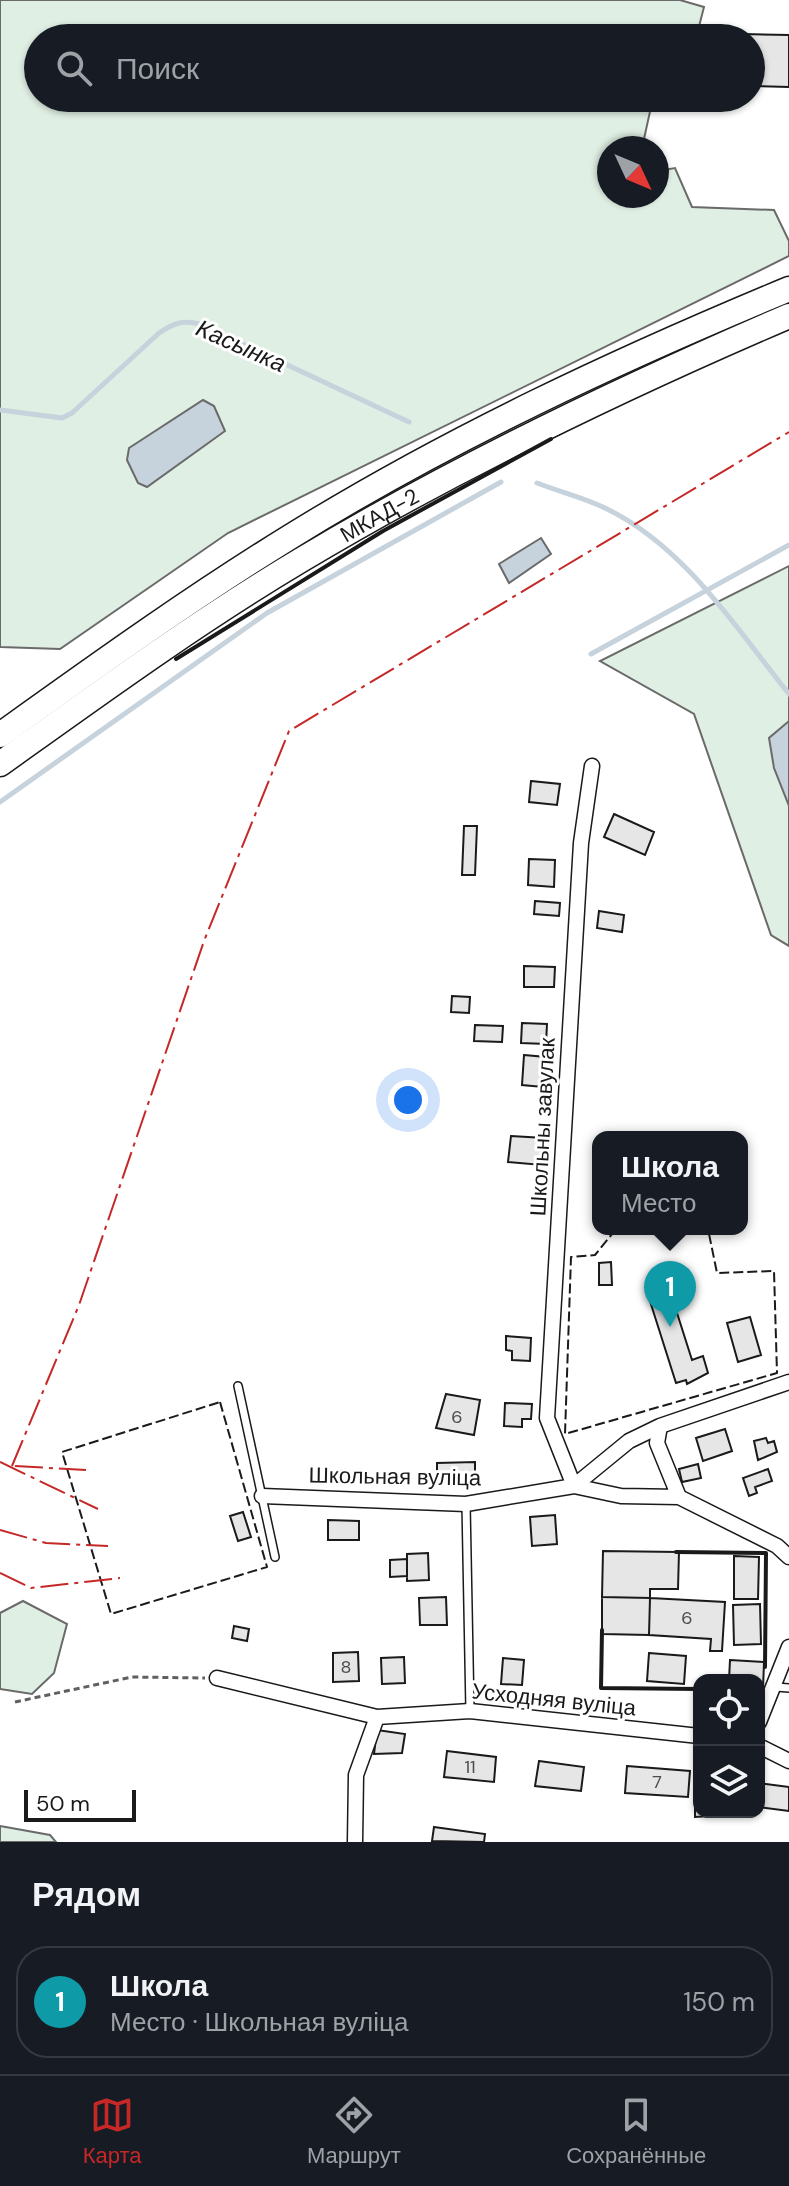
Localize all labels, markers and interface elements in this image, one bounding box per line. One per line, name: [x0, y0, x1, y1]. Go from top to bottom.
search box: [24, 24, 765, 112]
icon: search: [52, 46, 96, 90]
text: Поиск: [116, 49, 199, 88]
north arrow: [597, 136, 669, 208]
water label: Касынка: [191, 312, 291, 379]
street label: МКАД-2: [335, 482, 424, 549]
street label: Школьны завулак: [523, 1037, 562, 1217]
your location: [388, 1080, 428, 1120]
popup: [592, 1131, 748, 1235]
text: Школа: [621, 1147, 719, 1186]
text: Место: [621, 1186, 696, 1220]
pin: 1: [644, 1261, 696, 1327]
house number: 6: [451, 1405, 463, 1429]
street label: Школьная вуліца: [308, 1460, 482, 1493]
house number: 6: [681, 1606, 693, 1630]
house number: 8: [341, 1655, 351, 1679]
map controls: [693, 1674, 765, 1818]
button: locate: [693, 1674, 765, 1746]
street label: Усходняя вуліца: [470, 1676, 638, 1723]
button: layers: [693, 1746, 765, 1818]
house number: 11: [464, 1755, 476, 1779]
house number: 7: [652, 1770, 662, 1794]
scale bar: [24, 1786, 136, 1822]
text: 50 m: [36, 1789, 90, 1818]
text: Рядом: [32, 1872, 141, 1917]
text: Школа: [110, 1966, 208, 2005]
text: 1: [55, 1985, 65, 2019]
text: 150 m: [683, 1985, 755, 2019]
text: Место · Школьная вуліца: [110, 2005, 408, 2039]
tab: Карта: [83, 2093, 142, 2170]
tab: Маршрут: [307, 2093, 401, 2170]
tab: Сохранённые: [566, 2093, 706, 2170]

